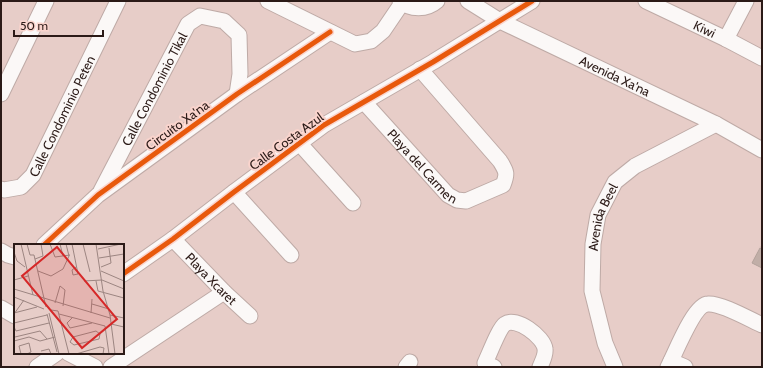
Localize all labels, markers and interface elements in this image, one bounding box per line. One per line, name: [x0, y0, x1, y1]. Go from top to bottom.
scale bar: [14, 12, 103, 38]
street label: Kiwi: [691, 17, 718, 41]
text: 50 m: [20, 18, 48, 33]
street label: Calle Condominio Tikal: [118, 30, 190, 148]
street label: Avenida Xa'na: [577, 52, 653, 100]
street label: Calle Condominio Peten: [25, 53, 98, 179]
street label: Circuito Xa'na: [142, 96, 212, 153]
street label: Calle Costa Azul: [246, 109, 326, 173]
street label: Playa del Carmen: [384, 126, 460, 207]
street label: Avenida Beel: [585, 181, 621, 251]
inset map: [14, 244, 124, 354]
street label: Playa Xcaret: [182, 249, 241, 308]

